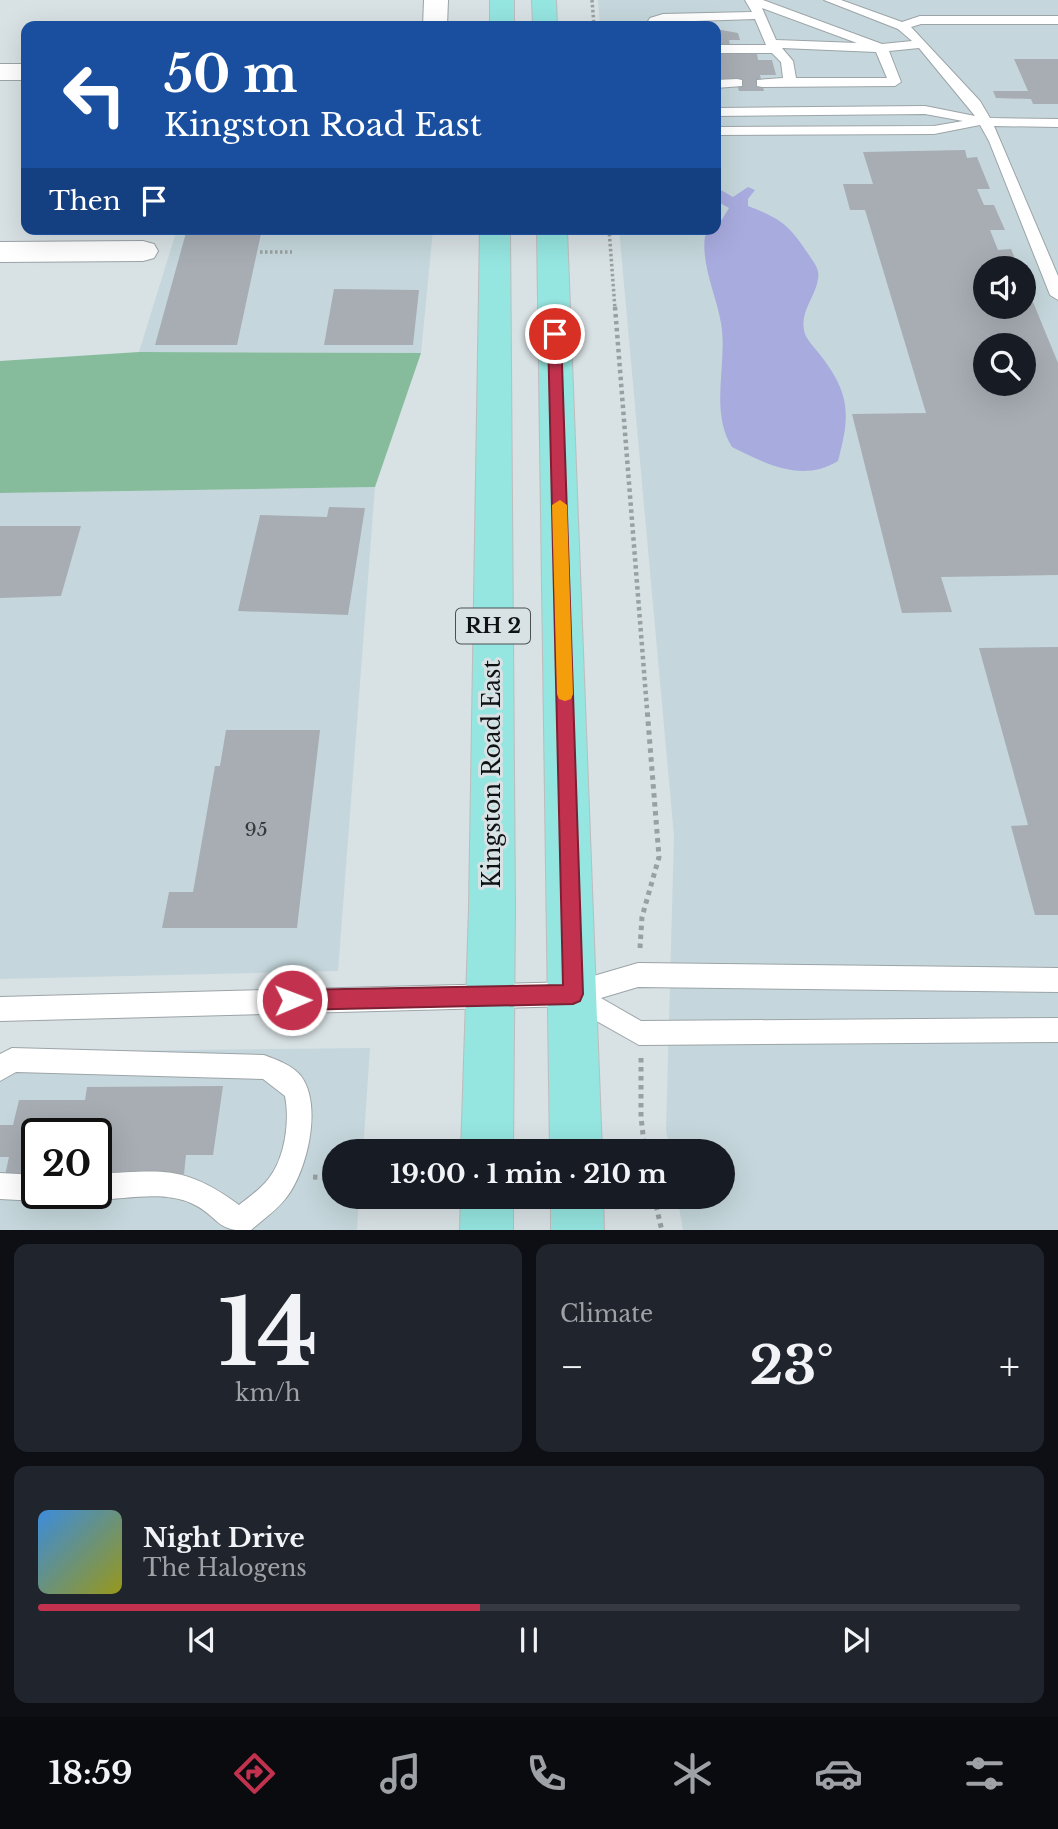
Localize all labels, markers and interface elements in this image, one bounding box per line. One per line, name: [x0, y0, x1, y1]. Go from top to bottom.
text: 50 m: [164, 44, 297, 105]
icon: left: [49, 49, 140, 140]
text: Kingston Road East: [164, 105, 482, 145]
icon: arrive: [135, 182, 173, 220]
text: Then: [49, 185, 121, 217]
map controls: [973, 256, 1036, 396]
button: sound: [973, 256, 1036, 319]
pin: [525, 304, 585, 364]
icon: arrive: [536, 315, 574, 353]
button: search: [973, 333, 1036, 396]
road number: RH 2: [456, 608, 530, 644]
street label: Kingston Road East: [478, 659, 506, 888]
house number: 95: [244, 818, 268, 841]
position arrow: [255, 963, 329, 1037]
speed limit sign: 20: [21, 1118, 112, 1209]
text: 19:00 · 1 min · 210 m: [390, 1158, 667, 1190]
text: 14: [218, 1277, 318, 1390]
text: Climate: [560, 1300, 653, 1328]
text: 23°: [749, 1334, 834, 1398]
text: −: [560, 1343, 584, 1390]
text: +: [999, 1343, 1020, 1390]
text: km/h: [235, 1379, 301, 1407]
text: Night Drive: [143, 1522, 305, 1554]
text: The Halogens: [143, 1554, 307, 1582]
icon: previous: [183, 1621, 221, 1659]
icon: pause: [510, 1621, 548, 1659]
icon: next: [837, 1621, 875, 1659]
icon: directions: [230, 1749, 279, 1798]
icon: music: [376, 1749, 425, 1798]
icon: phone: [522, 1749, 571, 1798]
icon: climate: [668, 1749, 717, 1798]
icon: car: [814, 1749, 863, 1798]
icon: filters: [960, 1749, 1009, 1798]
text: 18:59: [49, 1753, 133, 1793]

